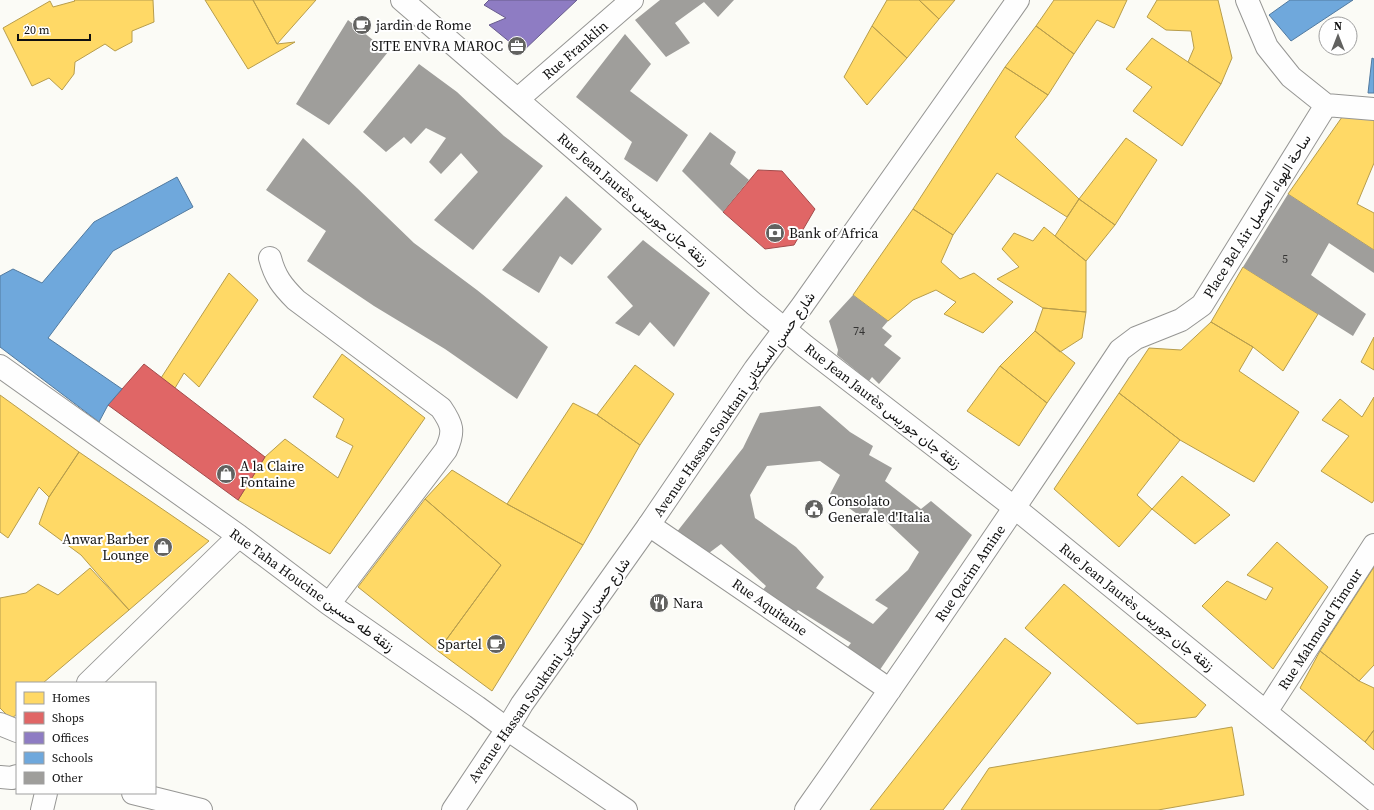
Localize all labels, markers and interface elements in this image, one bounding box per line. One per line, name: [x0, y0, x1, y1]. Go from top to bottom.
cafe icon: jardin de Rome: [351, 14, 373, 36]
place label: jardin de Rome: [374, 15, 471, 35]
scale bar: [18, 16, 90, 42]
street label: Rue Franklin: [538, 16, 613, 84]
north arrow: [1318, 16, 1358, 56]
text: N: [1334, 19, 1342, 34]
text: 20 m: [24, 22, 50, 38]
office icon: SITE ENVRA MAROC: [506, 35, 528, 57]
place label: SITE ENVRA MAROC: [371, 36, 503, 56]
street label: Rue Jean Jaurès زنقة جان جوريس: [553, 128, 713, 270]
street label: Place Bel Air ساحة الهواء الجميل: [1198, 130, 1316, 302]
bank icon: Bank of Africa: [764, 222, 786, 244]
place label: Bank of Africa: [789, 223, 879, 243]
house number: 5: [1282, 251, 1288, 267]
street label: Avenue Hassan Souktani شارع حسن السكتاني: [648, 287, 821, 522]
house number: 74: [853, 323, 865, 339]
street label: Rue Jean Jaurès زنقة جان جوريس: [801, 338, 966, 474]
place label: A la Claire Fontaine: [240, 456, 304, 492]
shop icon: A la Claire Fontaine: [215, 463, 237, 485]
place label: Consolato Generale d'Italia: [828, 491, 931, 527]
public building icon: Consolato Generale d'Italia: [803, 498, 825, 520]
street label: Rue Qacim Amine: [930, 521, 1010, 625]
street label: Rue Taha Houcine زنقة طه حسين: [226, 523, 399, 657]
place label: Anwar Barber Lounge: [62, 529, 149, 565]
shop icon: Anwar Barber Lounge: [152, 536, 174, 558]
street label: Rue Jean Jaurès زنقة جان جوريس: [1055, 538, 1219, 676]
street label: Avenue Hassan Souktani شارع حسن السكتاني: [463, 553, 636, 788]
street label: Rue Mahmoud Timour: [1273, 564, 1367, 694]
street label: Rue Aquitaine: [728, 574, 812, 640]
restaurant icon: Nara: [648, 592, 670, 614]
place label: Nara: [673, 593, 704, 613]
cafe icon: Spartel: [485, 633, 507, 655]
place label: Spartel: [438, 634, 482, 654]
legend: [16, 682, 156, 794]
text: Homes: [52, 690, 90, 706]
text: Shops: [52, 710, 84, 726]
text: Offices: [52, 730, 89, 746]
text: Schools: [52, 750, 93, 766]
text: Other: [52, 770, 83, 786]

